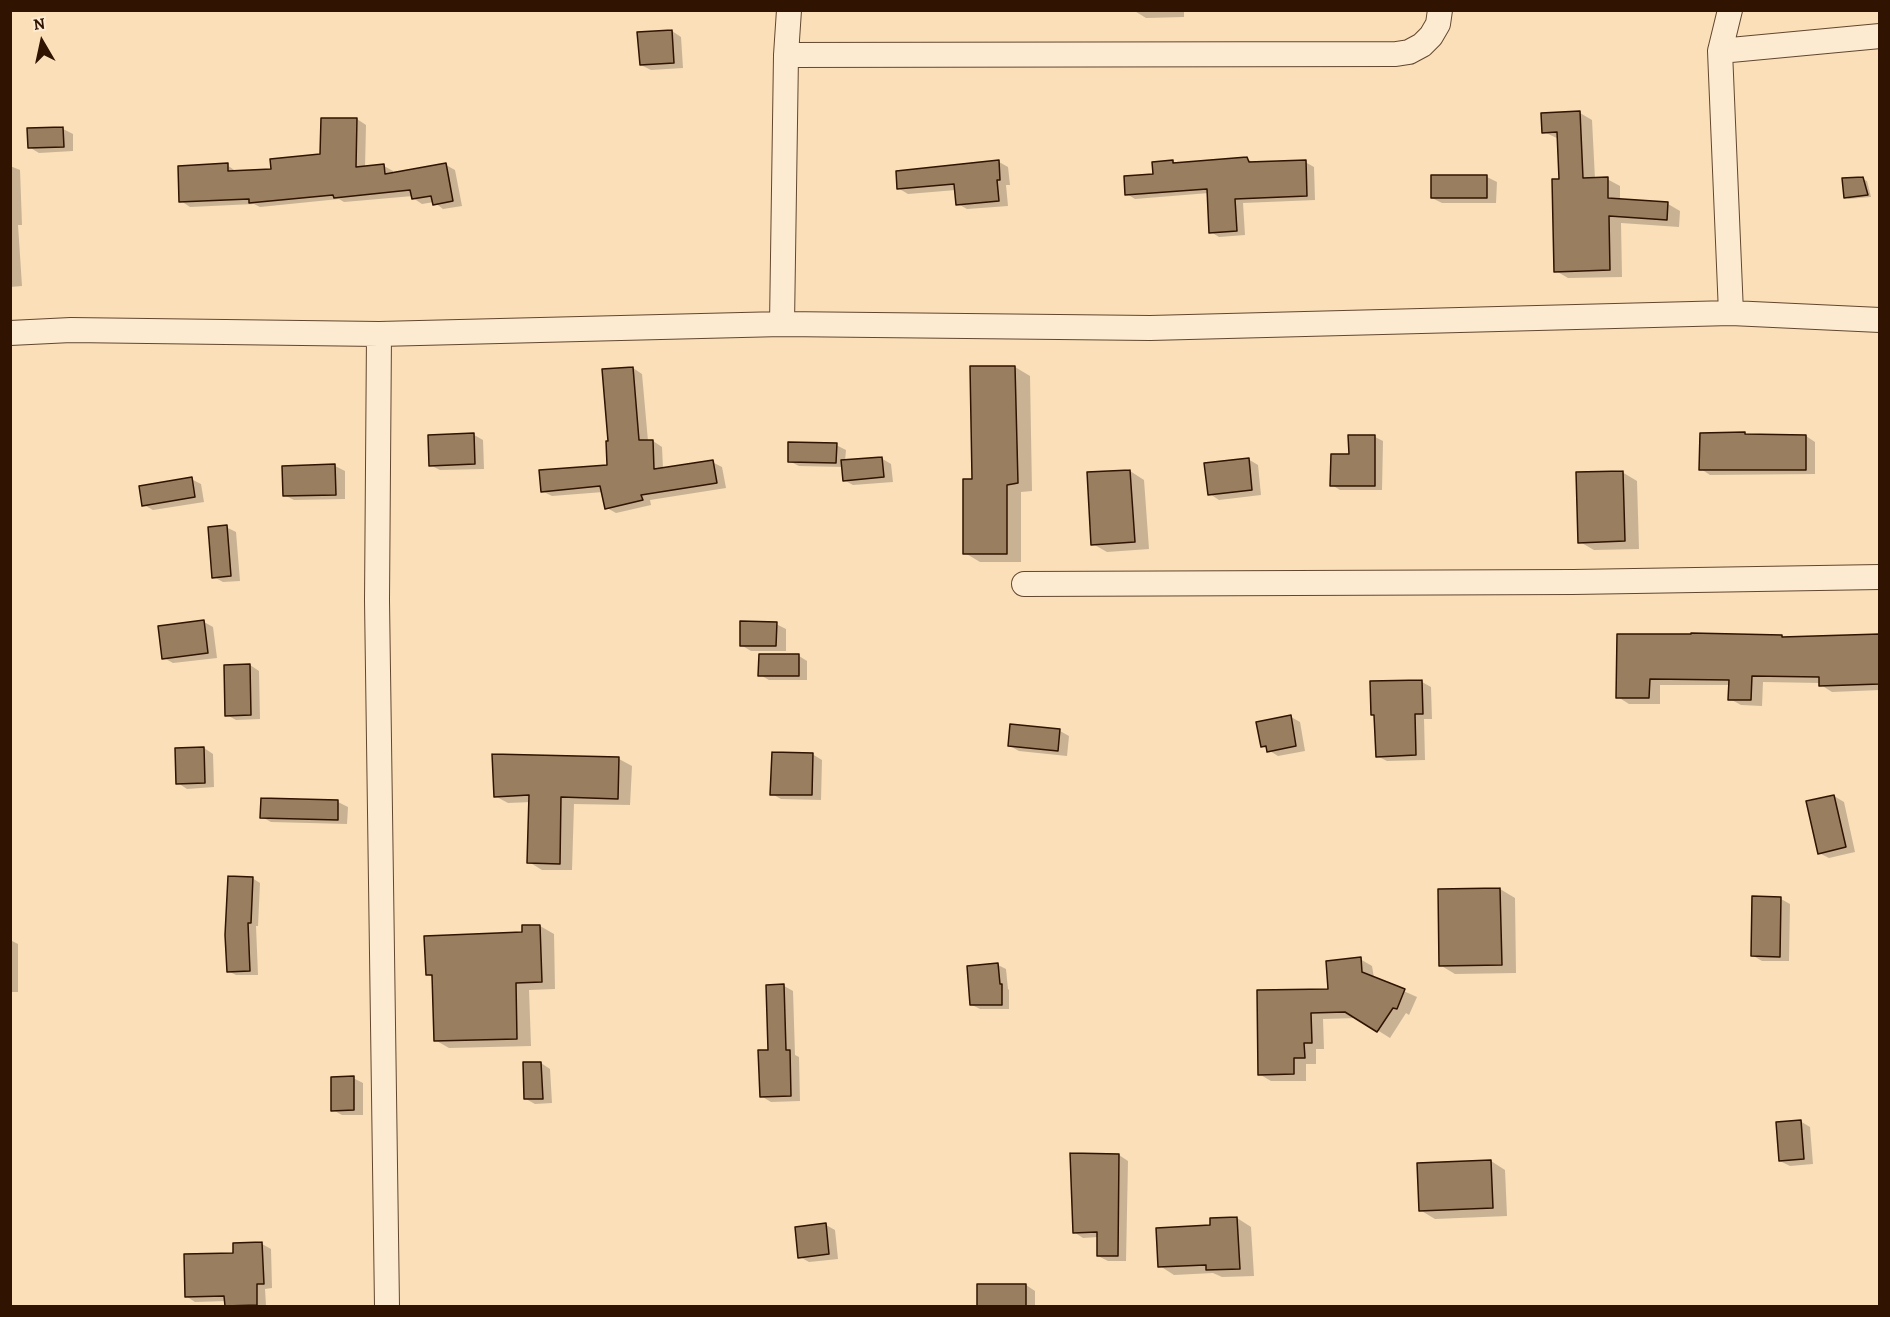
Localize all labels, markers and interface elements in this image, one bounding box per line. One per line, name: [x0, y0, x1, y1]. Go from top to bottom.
north arrow: [12, 12, 72, 72]
text: N: [32, 12, 47, 36]

